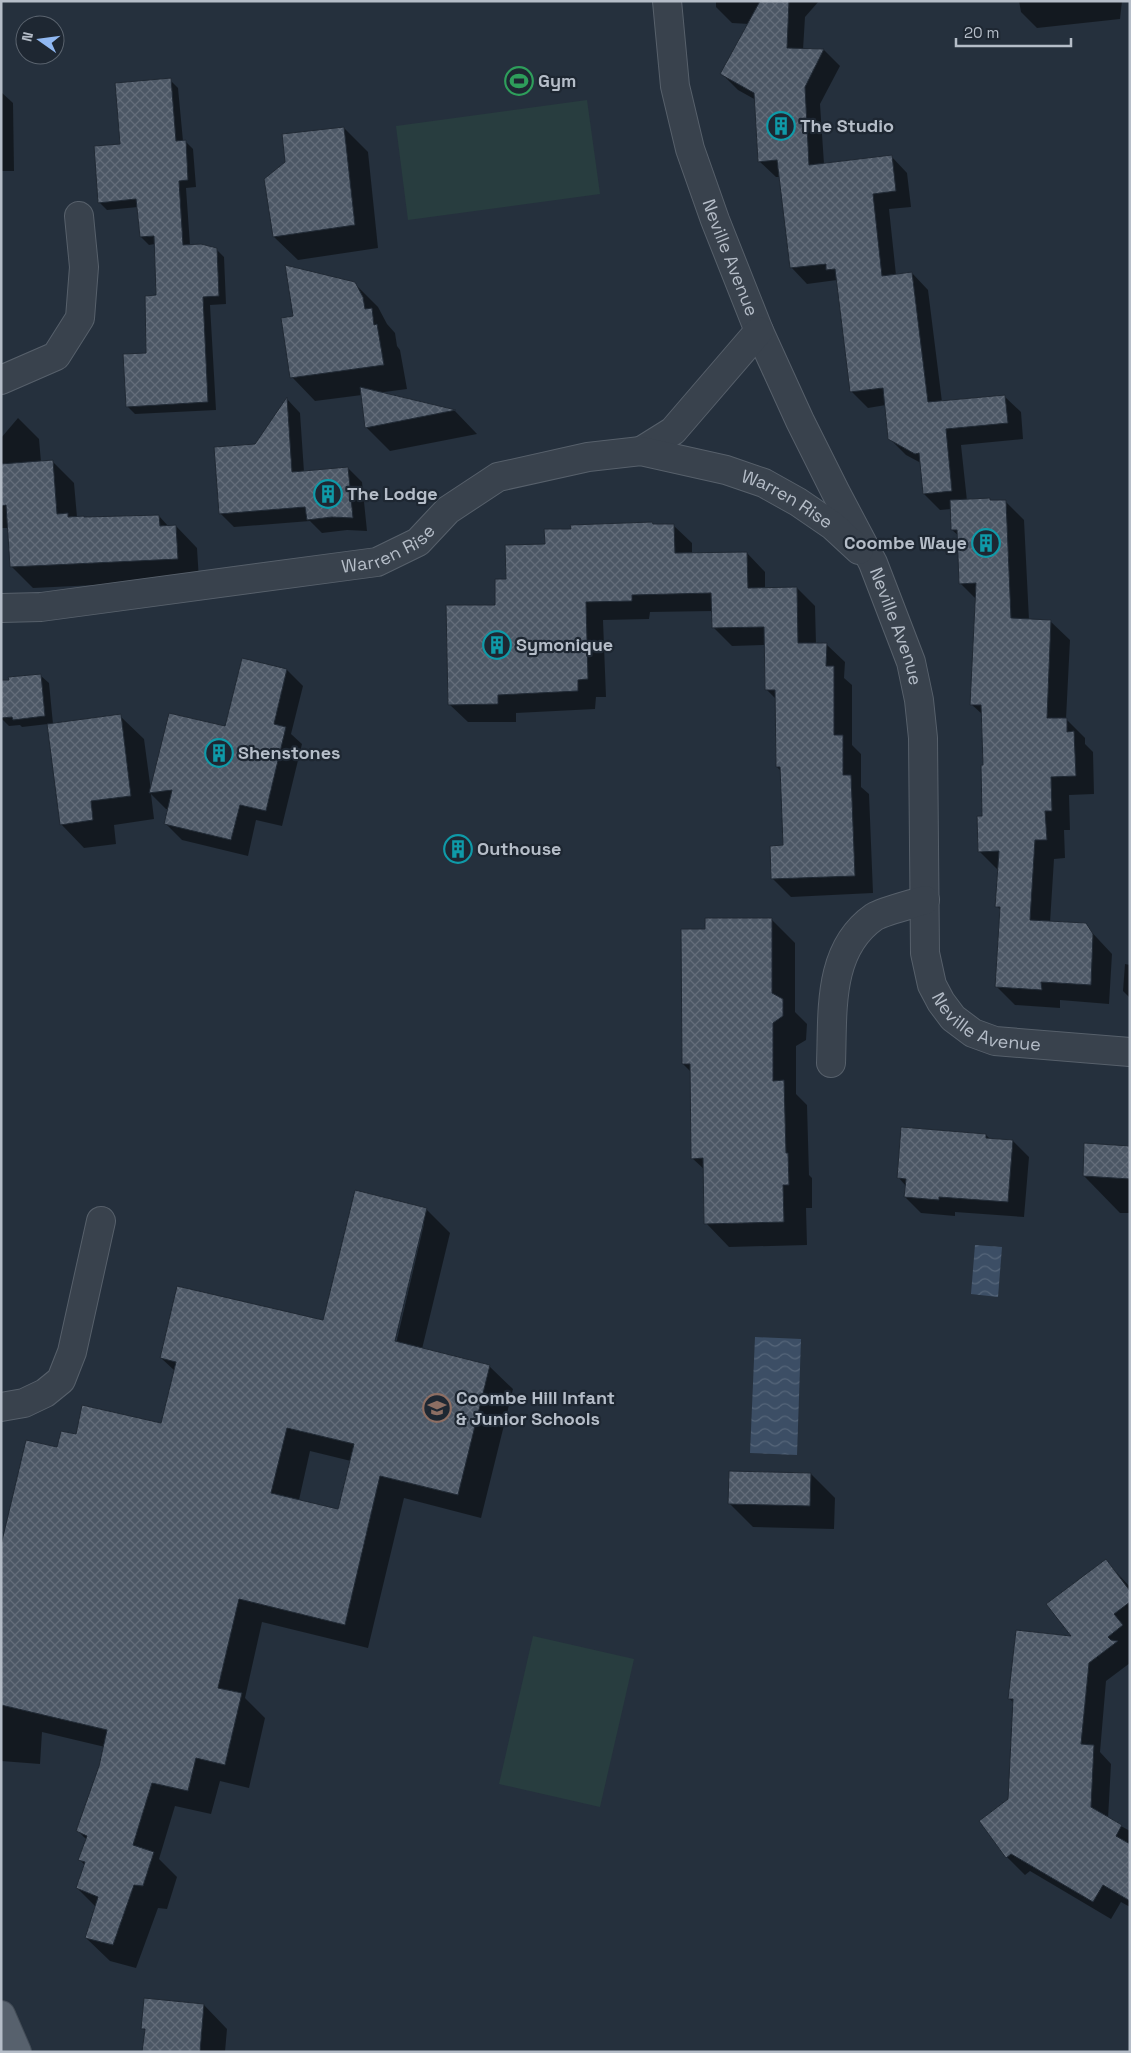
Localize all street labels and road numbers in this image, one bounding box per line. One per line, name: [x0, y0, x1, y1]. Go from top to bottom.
street label: Neville Avenue: [698, 196, 764, 319]
street label: Warren Rise: [739, 464, 837, 533]
street label: Warren Rise: [340, 519, 440, 578]
street label: Neville Avenue: [865, 564, 928, 687]
street label: Neville Avenue: [927, 988, 1042, 1056]

